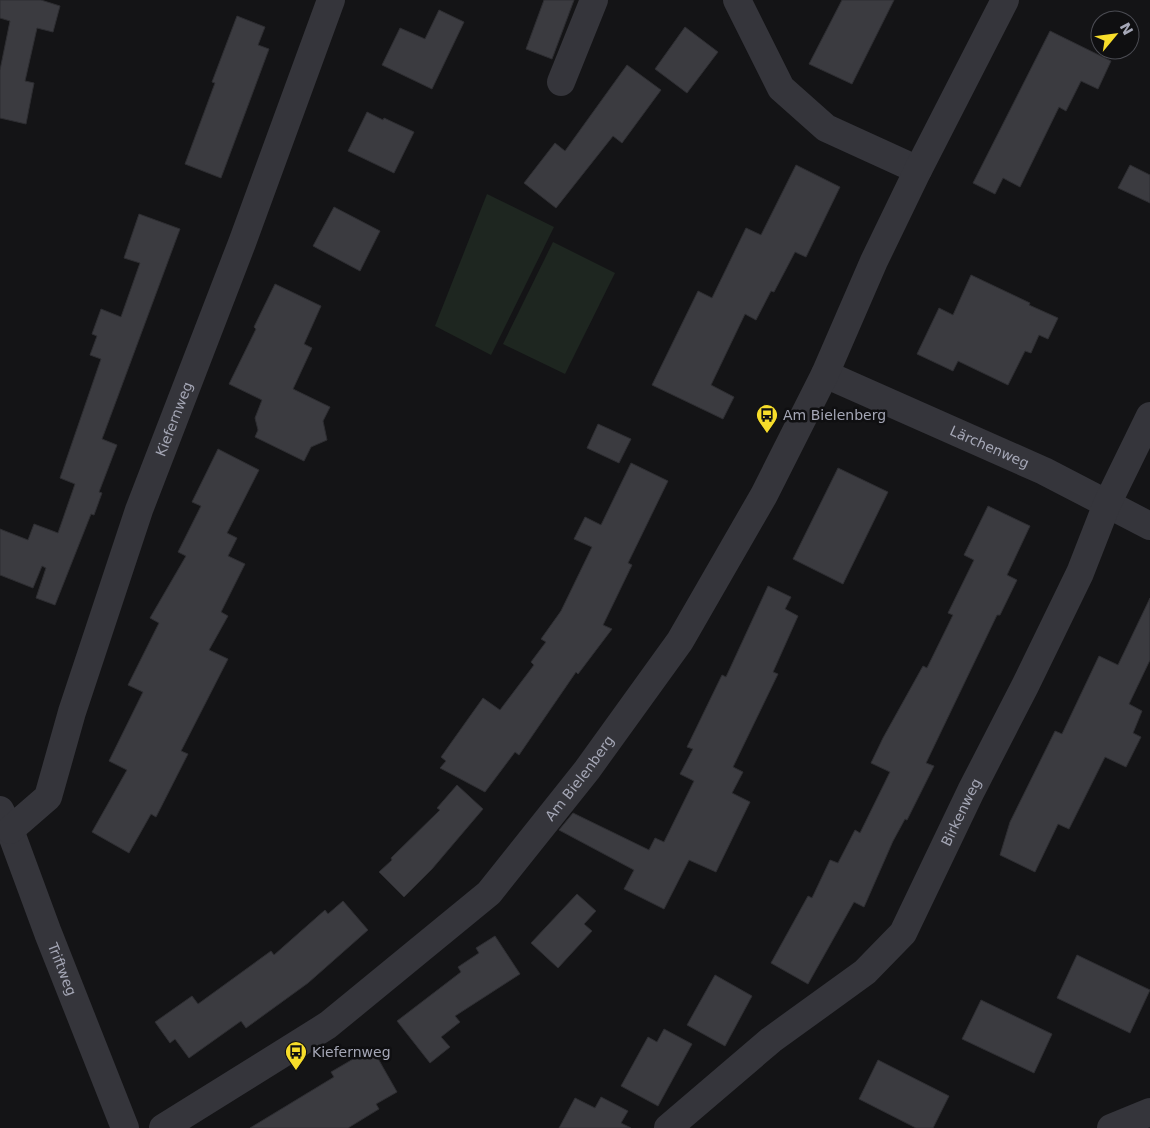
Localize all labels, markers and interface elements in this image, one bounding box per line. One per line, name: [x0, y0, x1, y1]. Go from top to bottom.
north arrow: [1090, 10, 1140, 60]
text: N: [1117, 20, 1136, 38]
street label: Kiefernweg: [152, 379, 196, 459]
bus stop icon: Am Bielenberg: [755, 403, 779, 434]
place label: Am Bielenberg: [783, 407, 886, 423]
street label: Lärchenweg: [948, 422, 1032, 471]
street label: Am Bielenberg: [542, 732, 617, 824]
street label: Birkenweg: [938, 776, 984, 849]
street label: Triftweg: [44, 940, 80, 998]
bus stop icon: Kiefernweg: [284, 1040, 308, 1071]
place label: Kiefernweg: [312, 1044, 391, 1060]

